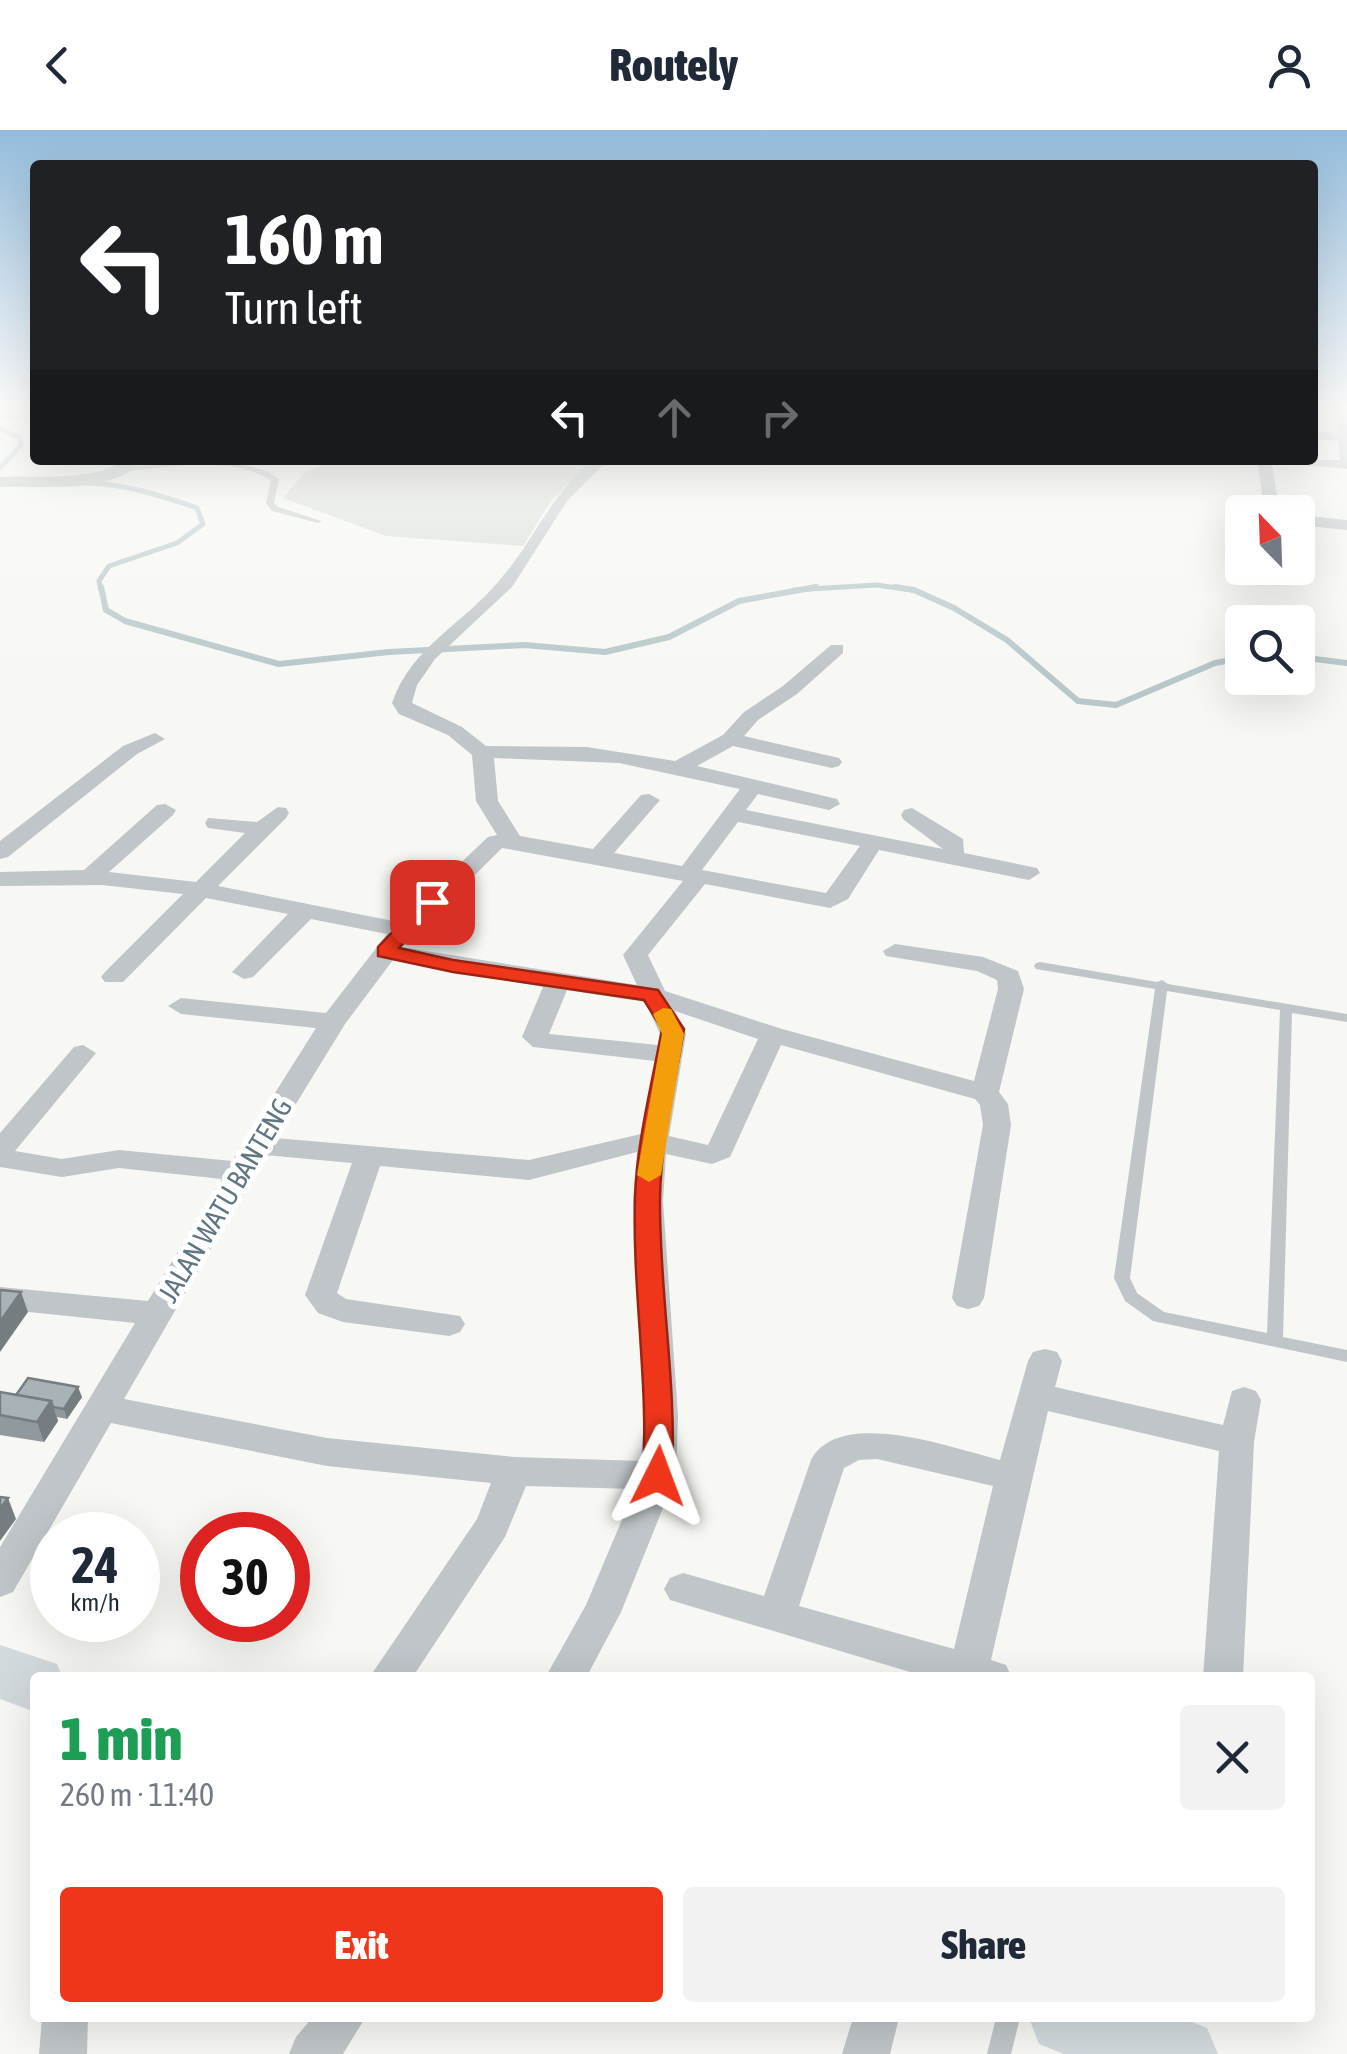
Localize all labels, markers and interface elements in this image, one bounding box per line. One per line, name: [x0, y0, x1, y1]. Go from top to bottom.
icon: back: [30, 38, 85, 93]
icon: person: [1262, 38, 1317, 93]
text: Routely: [609, 39, 738, 91]
text: 160 m: [225, 199, 384, 279]
icon: left: [60, 200, 190, 330]
text: Turn left: [225, 282, 363, 334]
icon: left: [542, 390, 597, 445]
icon: ahead: [647, 390, 702, 445]
icon: right: [752, 390, 807, 445]
north arrow: [1225, 495, 1315, 585]
map controls: [1225, 495, 1315, 695]
button: search: [1225, 605, 1315, 695]
pin: [390, 860, 475, 945]
icon: arrive: [405, 875, 460, 930]
street label: JALAN WATU BANTENG: [152, 1092, 298, 1308]
position arrow: [606, 1424, 710, 1528]
speed limit sign: 30: [180, 1512, 310, 1642]
text: 24: [71, 1536, 118, 1594]
text: km/h: [70, 1588, 120, 1616]
text: 1 min: [60, 1704, 183, 1773]
button: close: [1180, 1705, 1285, 1810]
text: 260 m · 11:40: [60, 1776, 214, 1813]
button: Exit: [60, 1887, 663, 2002]
button: Share: [683, 1887, 1285, 2002]

